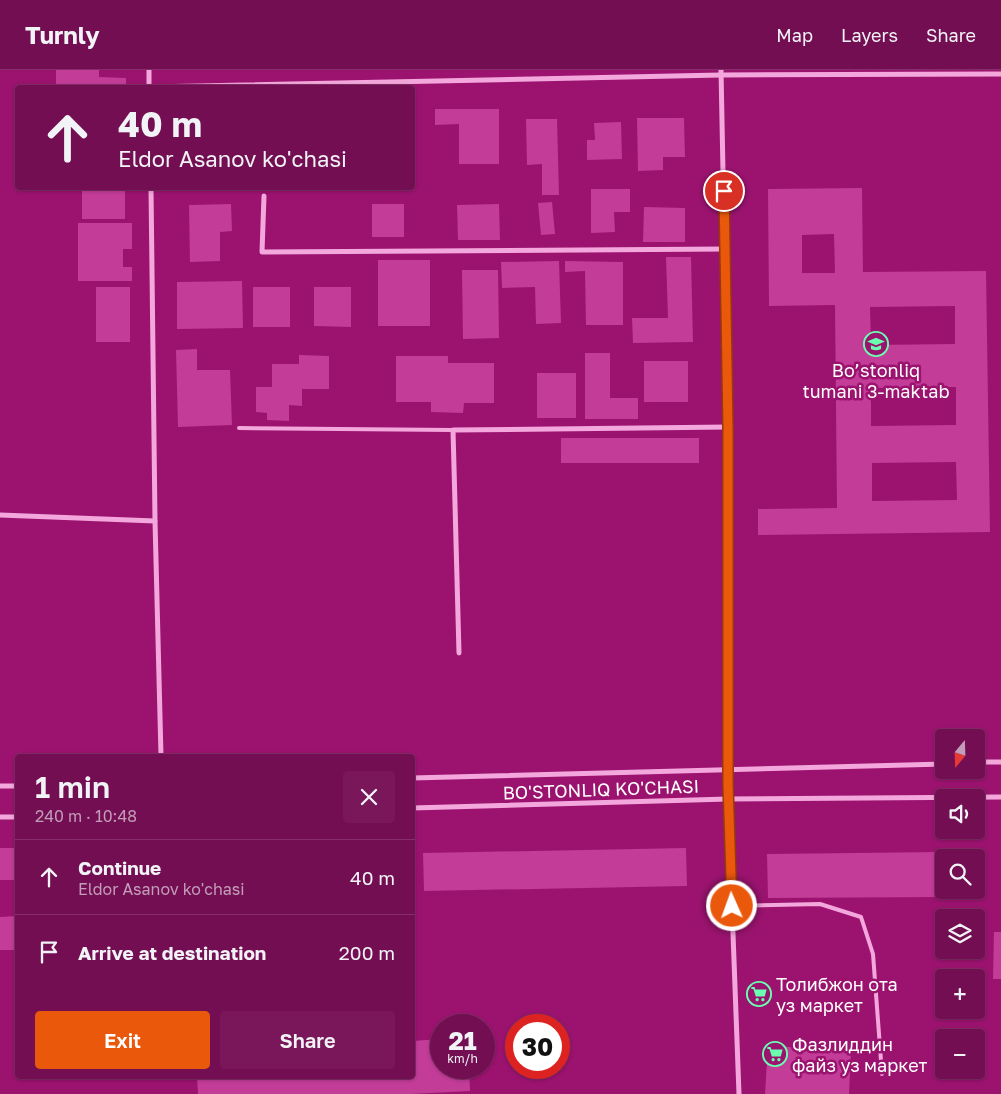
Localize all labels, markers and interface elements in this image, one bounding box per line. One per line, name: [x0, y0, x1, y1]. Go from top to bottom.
text: Turnly: [25, 20, 100, 49]
text: Map: [776, 24, 813, 46]
text: Layers: [841, 24, 898, 46]
text: Share: [926, 24, 976, 46]
text: 40 m: [118, 103, 202, 145]
icon: ahead: [35, 105, 100, 170]
text: Eldor Asanov ko'chasi: [118, 145, 347, 172]
pin: [703, 170, 745, 212]
icon: arrive: [710, 177, 738, 205]
school or university icon: Bo’stonliq tumani 3-maktab: [863, 331, 889, 357]
place label: Bo’stonliq tumani 3-maktab: [802, 359, 950, 402]
north arrow: [935, 729, 985, 779]
map controls: [935, 729, 985, 1079]
text: 1 min: [35, 769, 110, 805]
button: close: [343, 771, 395, 823]
street label: BO'STONLIQ KO'CHASI: [502, 775, 700, 803]
button: sound: [935, 789, 985, 839]
text: 240 m · 10:48: [35, 806, 137, 826]
button: search: [935, 849, 985, 899]
text: Continue: [78, 856, 161, 879]
icon: ahead: [35, 863, 63, 891]
text: 40 m: [350, 866, 395, 889]
text: Eldor Asanov ko'chasi: [78, 879, 245, 899]
position arrow: [705, 879, 757, 931]
button: layers: [935, 909, 985, 959]
icon: arrive: [35, 938, 63, 966]
text: Arrive at destination: [78, 941, 266, 964]
text: 200 m: [339, 941, 395, 964]
button: +: [935, 969, 985, 1019]
place label: Толибжон ота уз маркет: [776, 973, 898, 1016]
supermarket icon: Толибжон ота уз маркет: [746, 981, 772, 1007]
button: Exit: [35, 1011, 210, 1069]
button: Share: [220, 1011, 395, 1069]
speed limit sign: 30: [505, 1014, 570, 1079]
text: 21: [448, 1025, 477, 1056]
button: −: [935, 1029, 985, 1079]
place label: Фазлиддин файз уз маркет: [792, 1033, 928, 1076]
supermarket icon: Фазлиддин файз уз маркет: [762, 1041, 788, 1067]
text: km/h: [447, 1051, 478, 1066]

